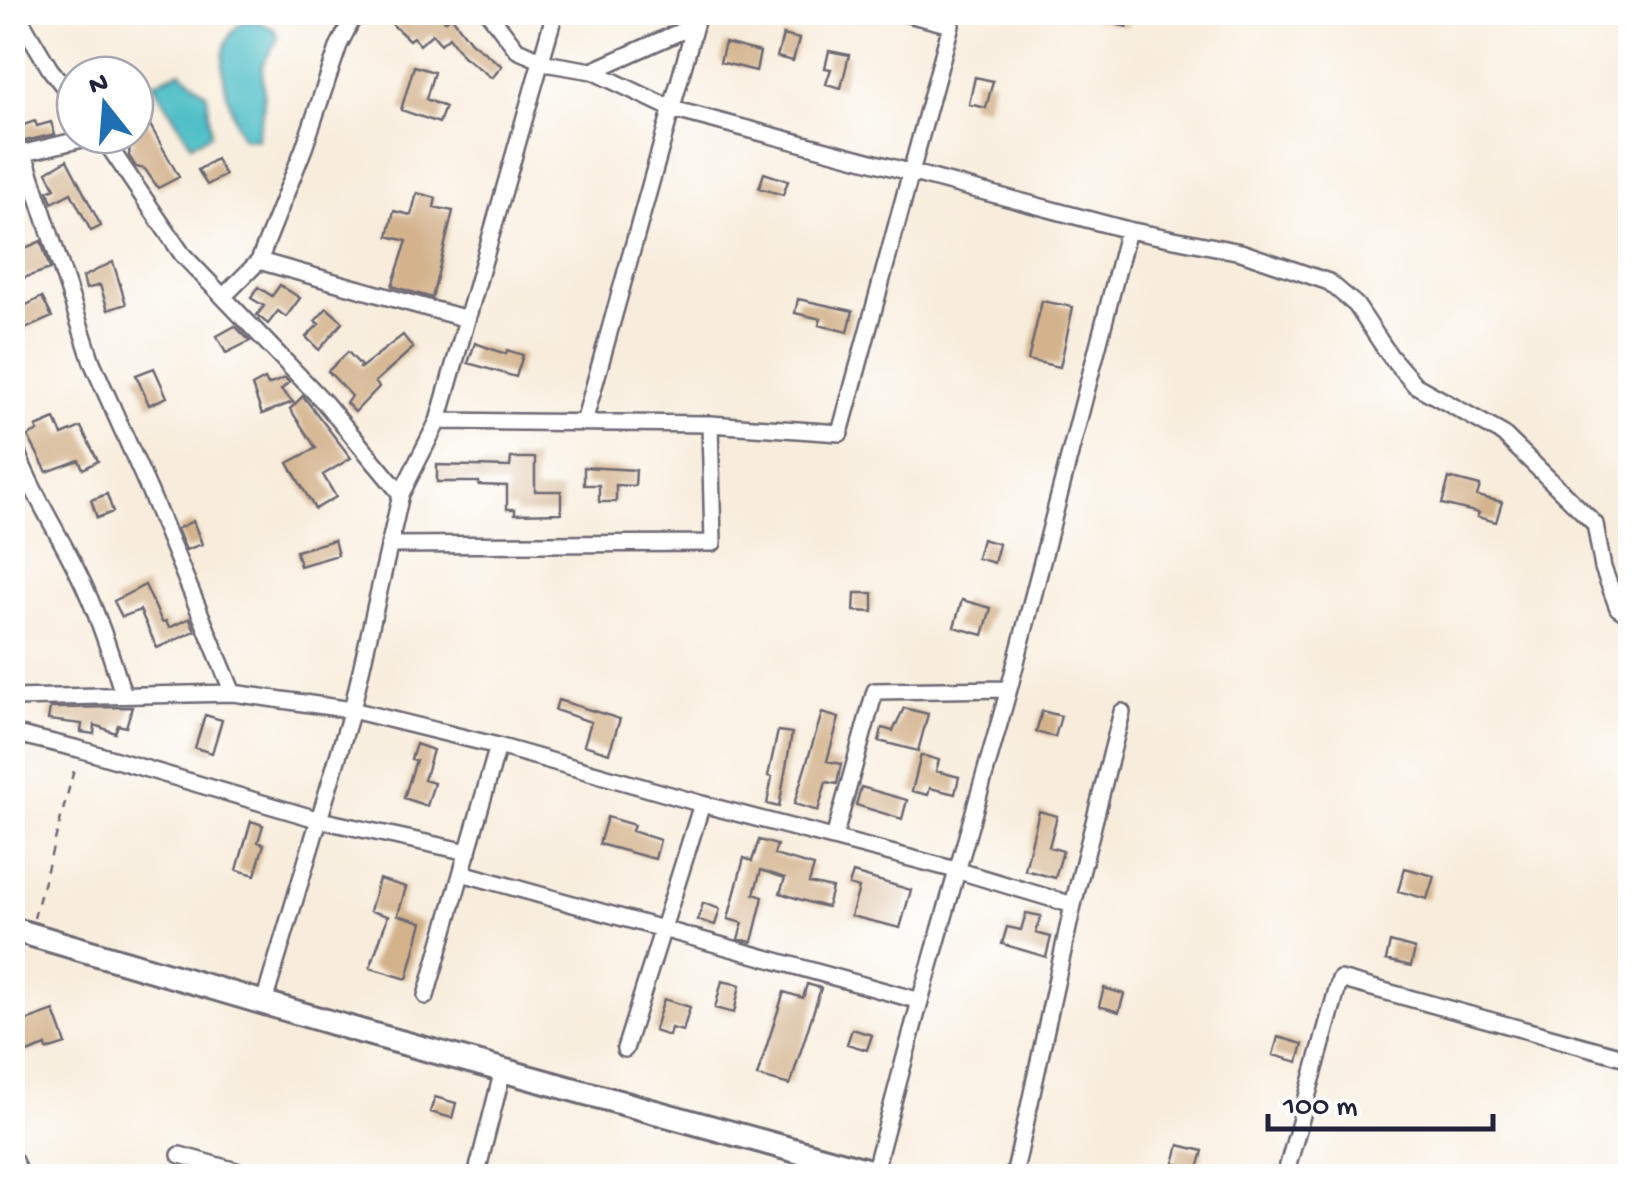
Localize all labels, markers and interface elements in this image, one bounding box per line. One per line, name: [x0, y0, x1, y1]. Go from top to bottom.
north arrow: [55, 55, 155, 155]
text: N: [85, 67, 113, 104]
scale bar: [1268, 1069, 1493, 1131]
text: 100 m: [1282, 1091, 1358, 1126]

